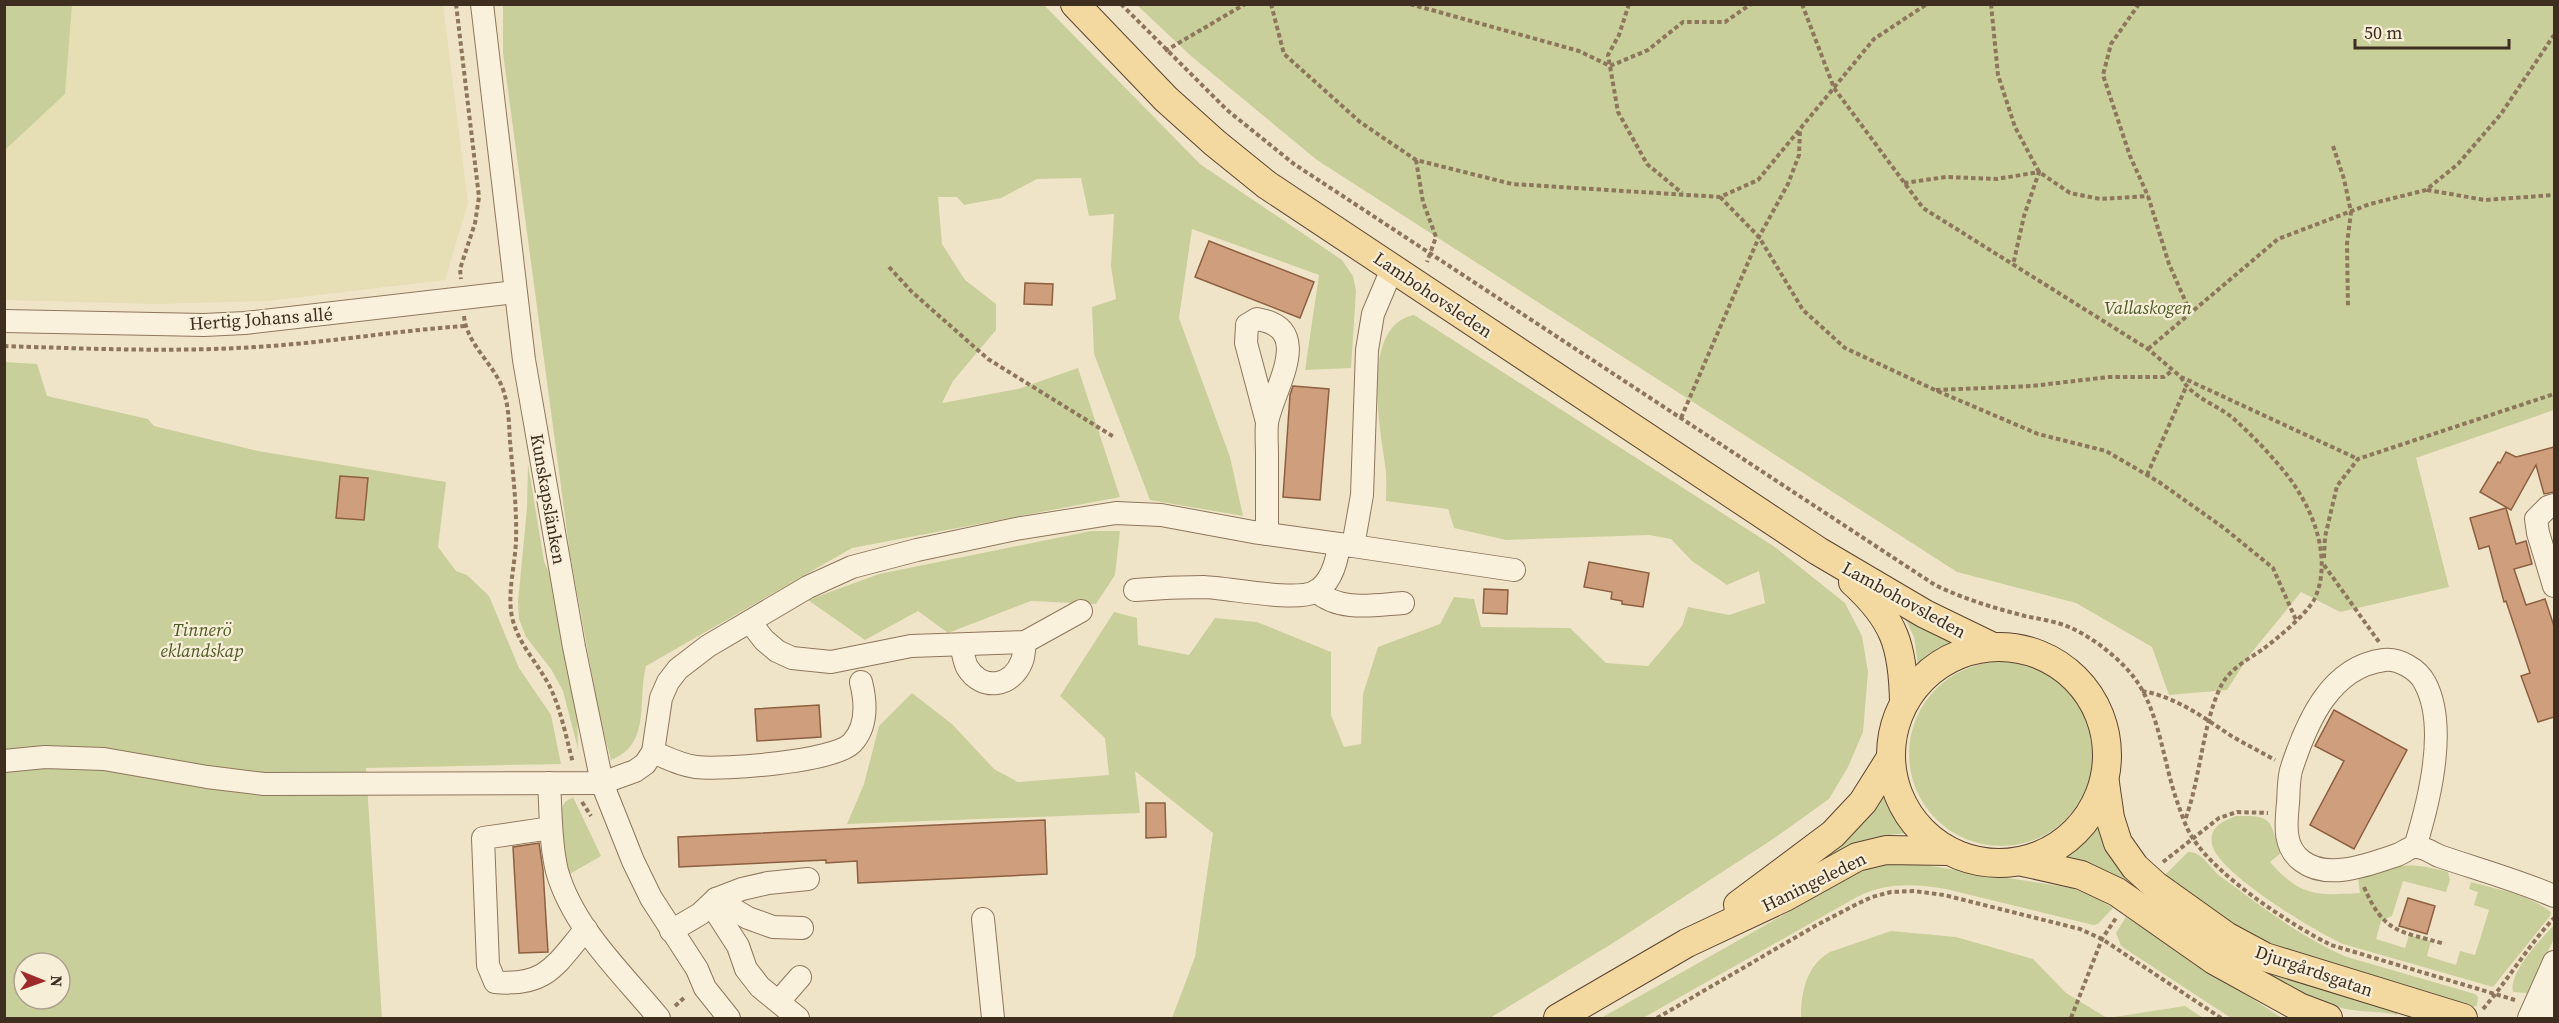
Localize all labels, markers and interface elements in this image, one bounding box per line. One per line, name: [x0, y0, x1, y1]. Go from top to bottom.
scale bar: [2355, 12, 2510, 50]
text: 50 m: [2364, 20, 2402, 45]
street label: Lambohovsleden: [1369, 246, 1498, 344]
park label: Vallaskogen: [2104, 295, 2192, 320]
street label: Hertig Johans allé: [188, 301, 333, 336]
street label: Kunskapslänken: [525, 432, 572, 566]
street label: Lambohovsleden: [1838, 555, 1971, 644]
park label: Tinnerö eklandskap: [161, 617, 243, 663]
street label: Haningeleden: [1757, 845, 1870, 918]
street label: Djurgårdsgatan: [2252, 939, 2377, 1002]
north arrow: [12, 951, 72, 1011]
text: N: [46, 975, 68, 988]

